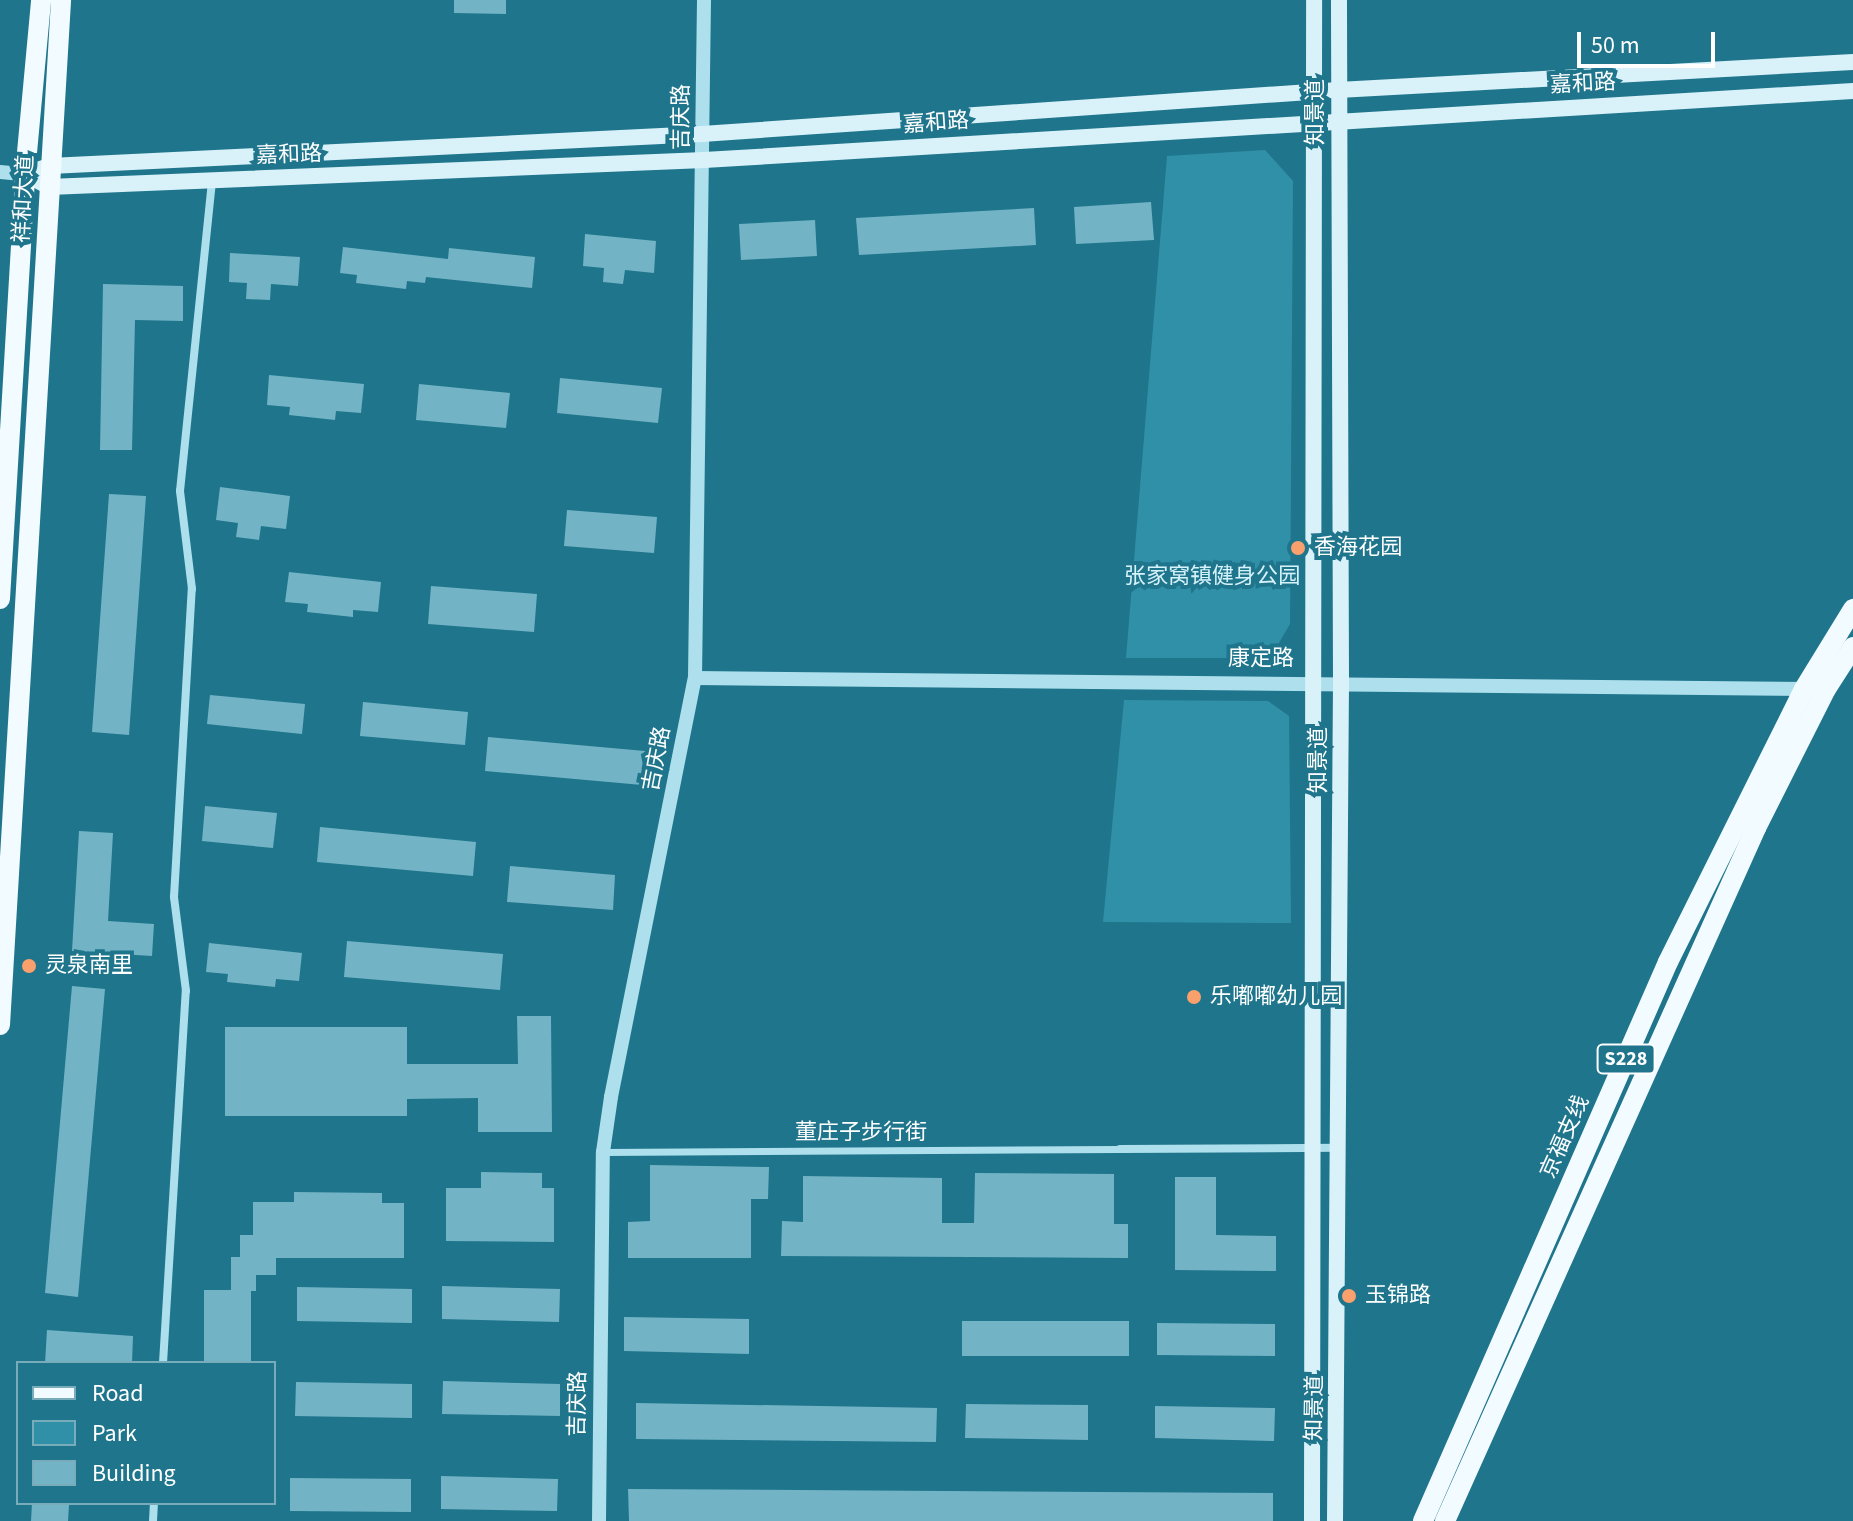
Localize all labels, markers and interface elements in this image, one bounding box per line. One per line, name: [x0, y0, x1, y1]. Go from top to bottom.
scale bar: [1581, 16, 1719, 66]
text: 50 m: [1591, 28, 1640, 63]
street label: 嘉和路: [1549, 69, 1617, 99]
street label: 知景道: [1303, 79, 1329, 145]
street label: 吉庆路: [669, 84, 695, 150]
street label: 嘉和路: [902, 108, 970, 138]
street label: 嘉和路: [256, 141, 322, 169]
street label: 祥和大道: [9, 154, 39, 244]
place label: 香海花园: [1314, 535, 1402, 561]
marker: 香海花园: [1289, 539, 1307, 557]
park label: 张家窝镇健身公园: [1124, 564, 1300, 590]
street label: 康定路: [1228, 646, 1294, 672]
street label: 吉庆路: [638, 724, 676, 794]
street label: 知景道: [1306, 727, 1332, 793]
place label: 灵泉南里: [45, 953, 133, 979]
marker: 灵泉南里: [20, 957, 38, 975]
place label: 乐嘟嘟幼儿园: [1210, 984, 1342, 1010]
marker: 乐嘟嘟幼儿园: [1185, 988, 1203, 1006]
road number: S228: [1596, 1043, 1656, 1075]
street label: 京福支线: [1535, 1091, 1595, 1183]
street label: 董庄子步行街: [795, 1120, 927, 1146]
place label: 玉锦路: [1365, 1283, 1431, 1309]
marker: 玉锦路: [1340, 1287, 1358, 1305]
legend: [16, 1361, 276, 1505]
street label: 吉庆路: [564, 1371, 592, 1437]
street label: 知景道: [1301, 1375, 1329, 1441]
text: Road: [92, 1376, 144, 1411]
text: Park: [92, 1416, 137, 1451]
text: Building: [92, 1456, 176, 1491]

